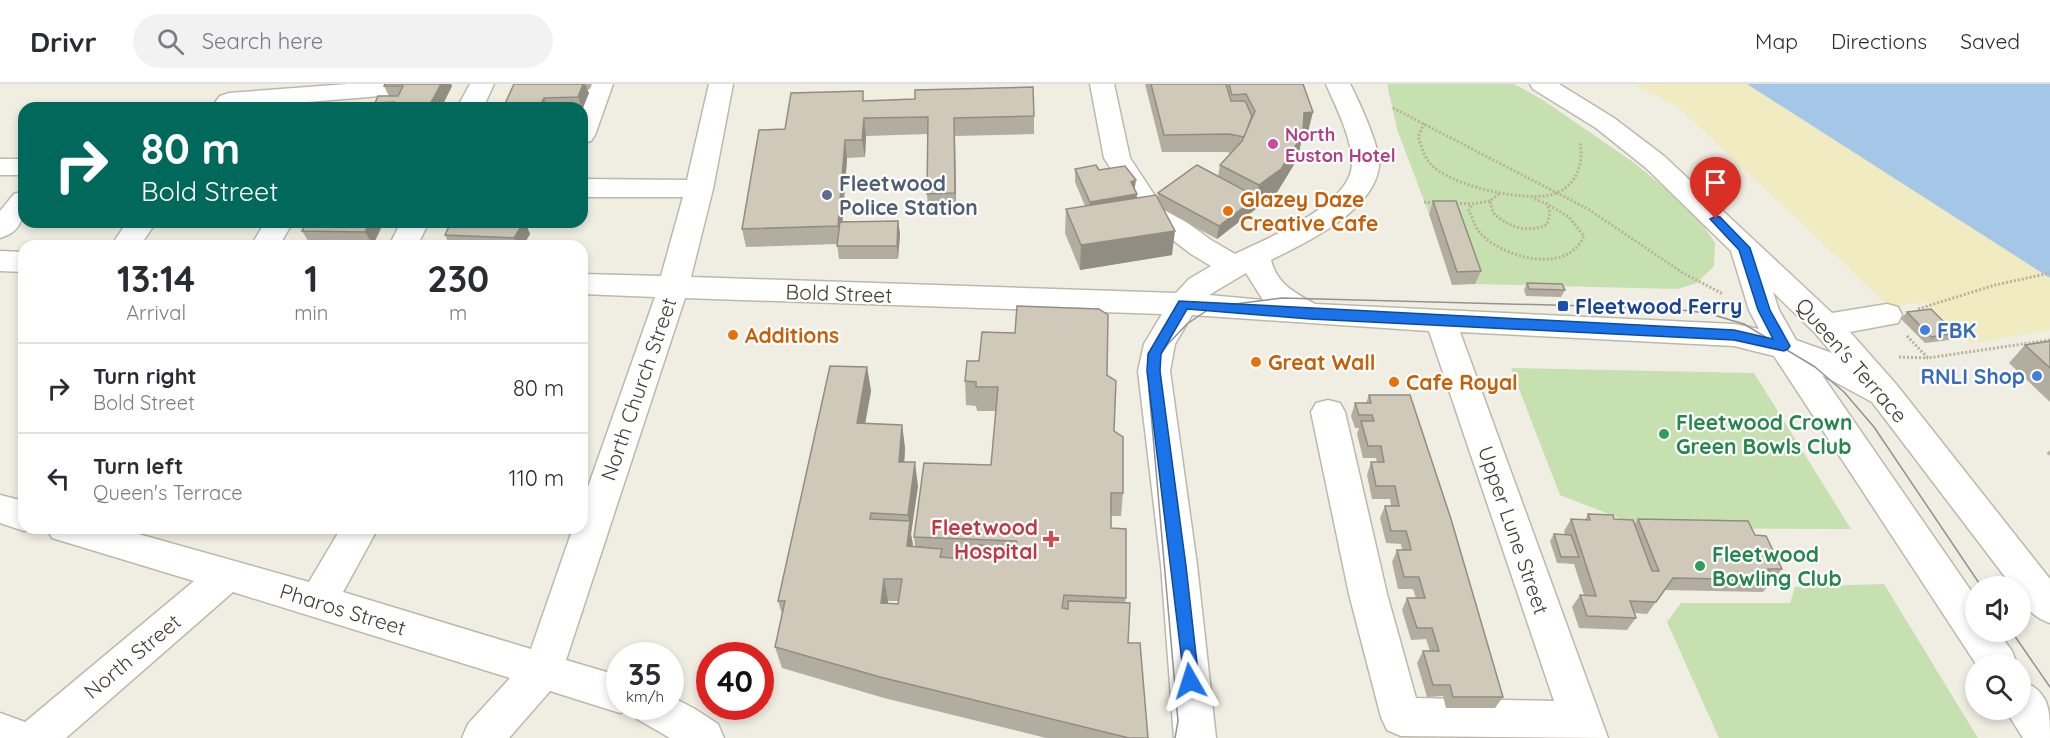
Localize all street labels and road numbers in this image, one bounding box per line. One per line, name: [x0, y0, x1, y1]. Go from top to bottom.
street label: Bold Street: [785, 278, 893, 308]
street label: Queen's Terrace: [1791, 292, 1913, 428]
street label: North Church Street: [594, 294, 682, 484]
street label: Upper Lune Street: [1473, 442, 1555, 618]
street label: Pharos Street: [277, 577, 409, 641]
street label: North Street: [78, 608, 186, 704]

